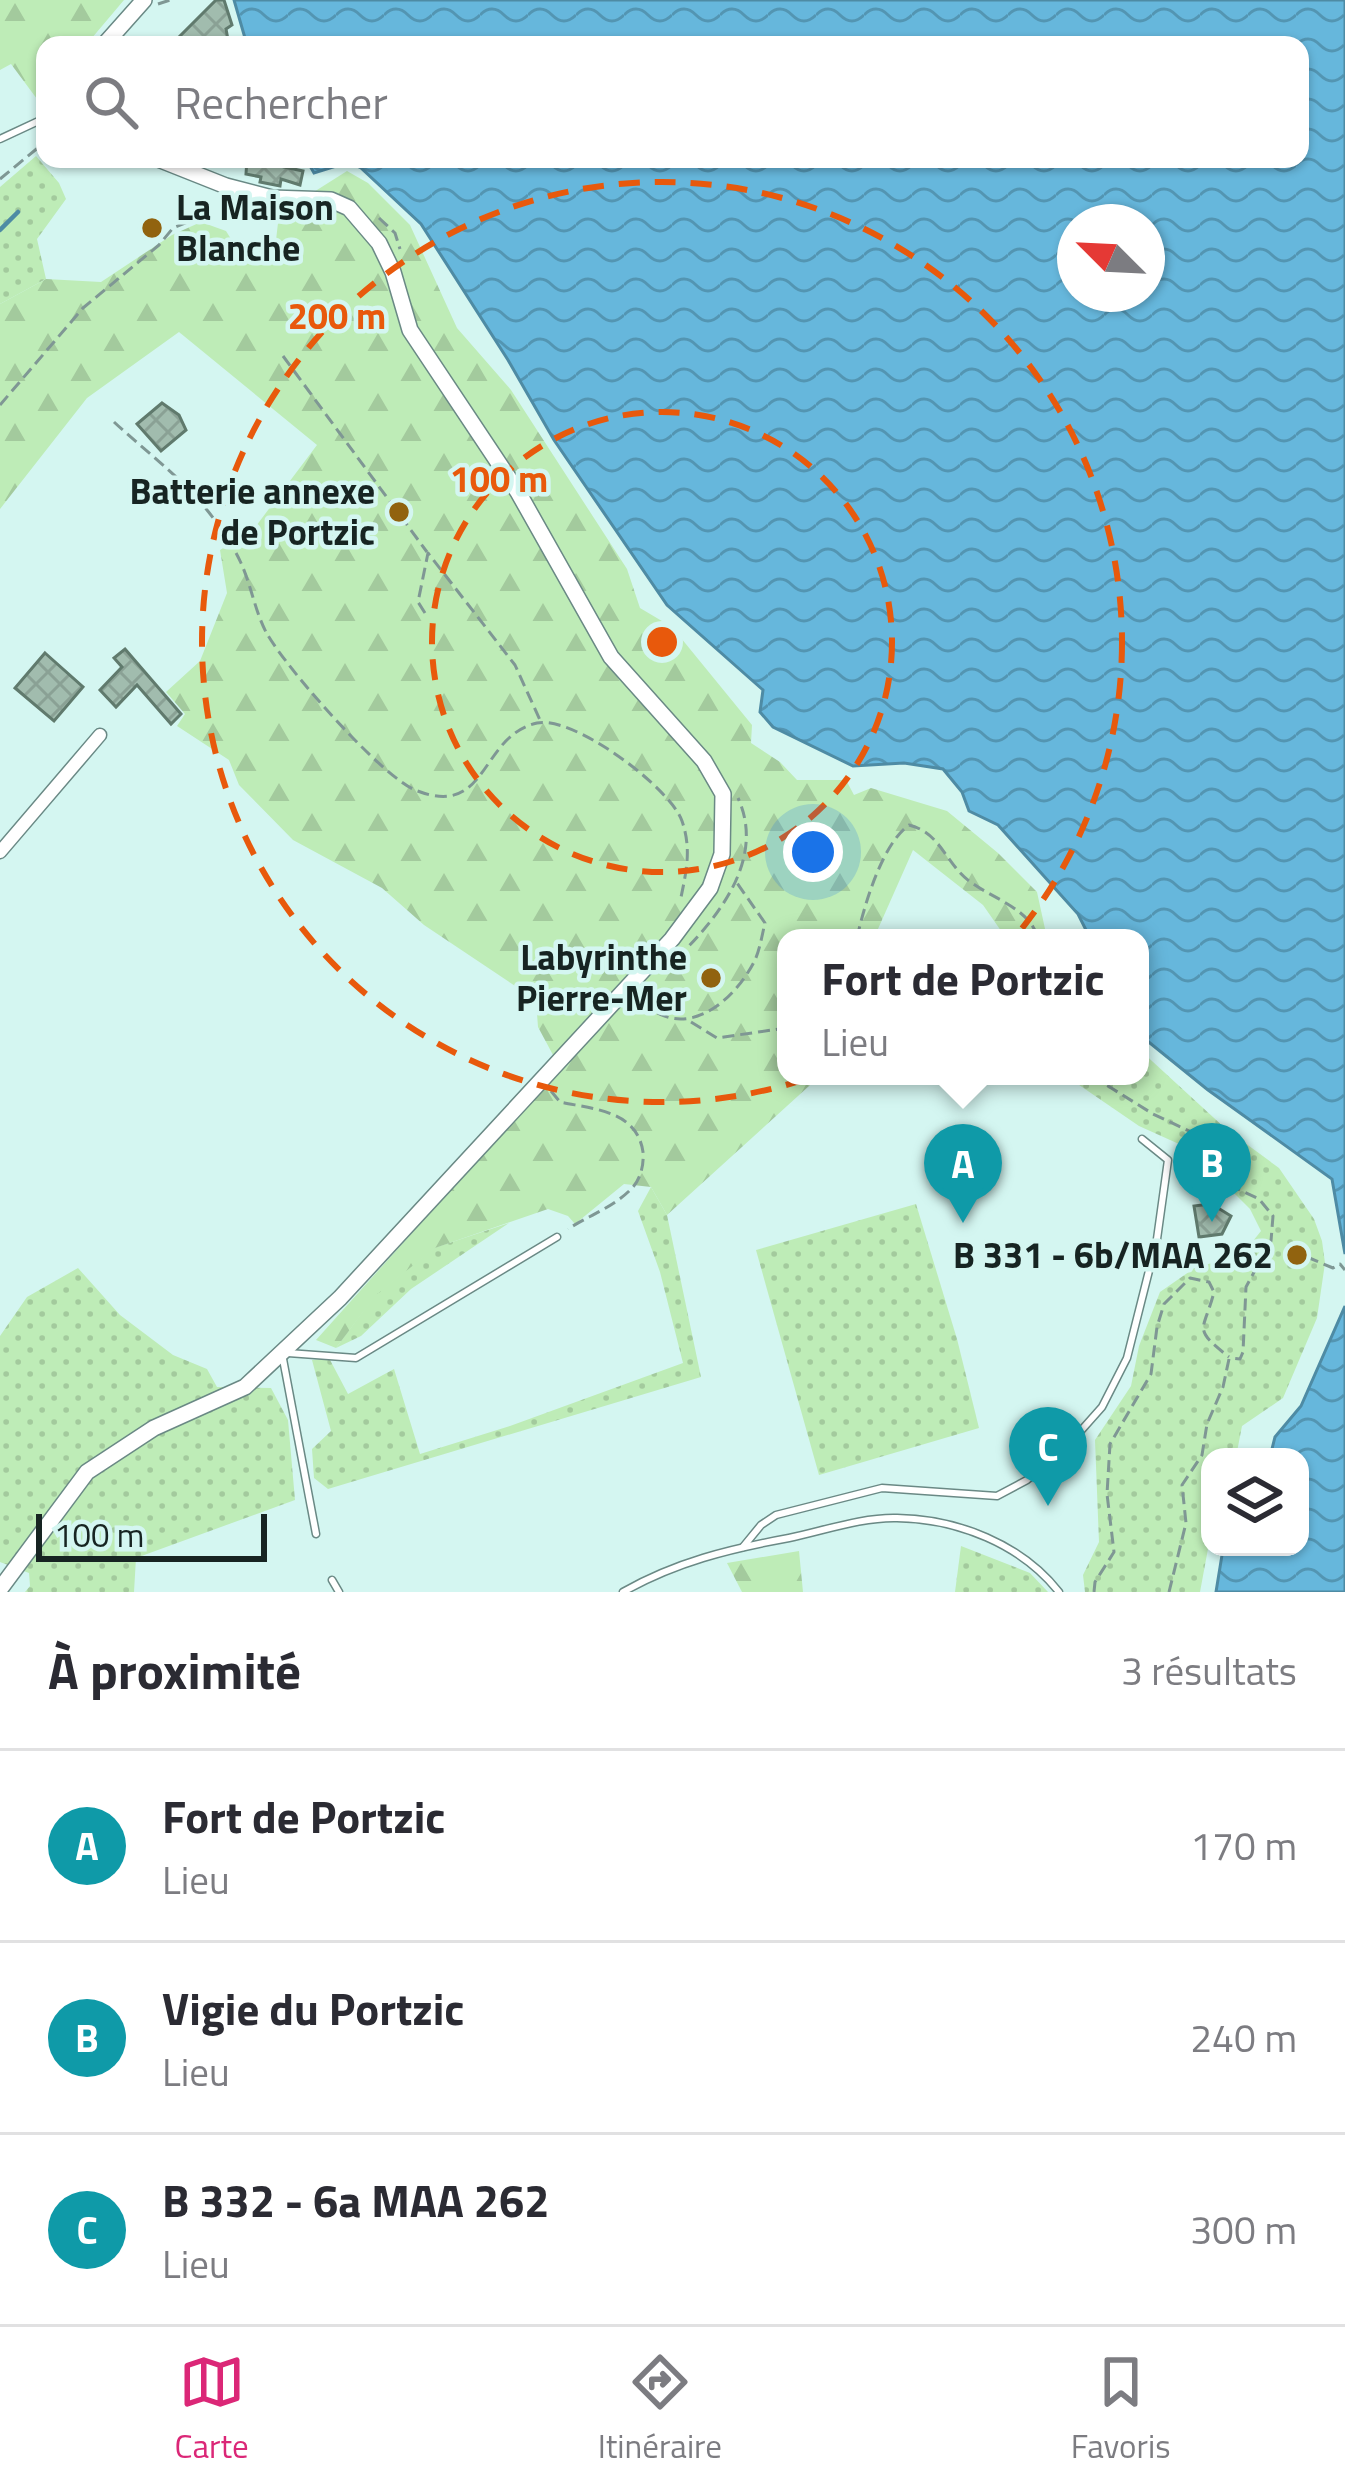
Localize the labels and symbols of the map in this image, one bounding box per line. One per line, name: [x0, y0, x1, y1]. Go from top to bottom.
place label: La Maison Blanche: [176, 179, 334, 275]
north arrow: [1057, 204, 1165, 312]
marker: La Maison Blanche: [139, 215, 165, 241]
text: 200 m: [288, 288, 386, 343]
text: 100 m: [450, 451, 548, 506]
place label: Batterie annexe de Portzic: [130, 463, 375, 559]
marker: Batterie annexe de Portzic: [386, 499, 412, 525]
centre of rings: [641, 621, 683, 663]
your location: [783, 822, 843, 882]
place label: Labyrinthe Pierre-Mer: [516, 929, 687, 1025]
marker: Labyrinthe Pierre-Mer: [698, 965, 724, 991]
pin: B: [1173, 1123, 1251, 1222]
pin: A: [924, 1124, 1002, 1223]
place label: B 331 - 6b/MAA 262: [953, 1227, 1273, 1282]
marker: B 331 - 6b/MAA 262: [1284, 1242, 1310, 1268]
pin: C: [1009, 1407, 1087, 1506]
scale bar: [36, 1508, 267, 1561]

